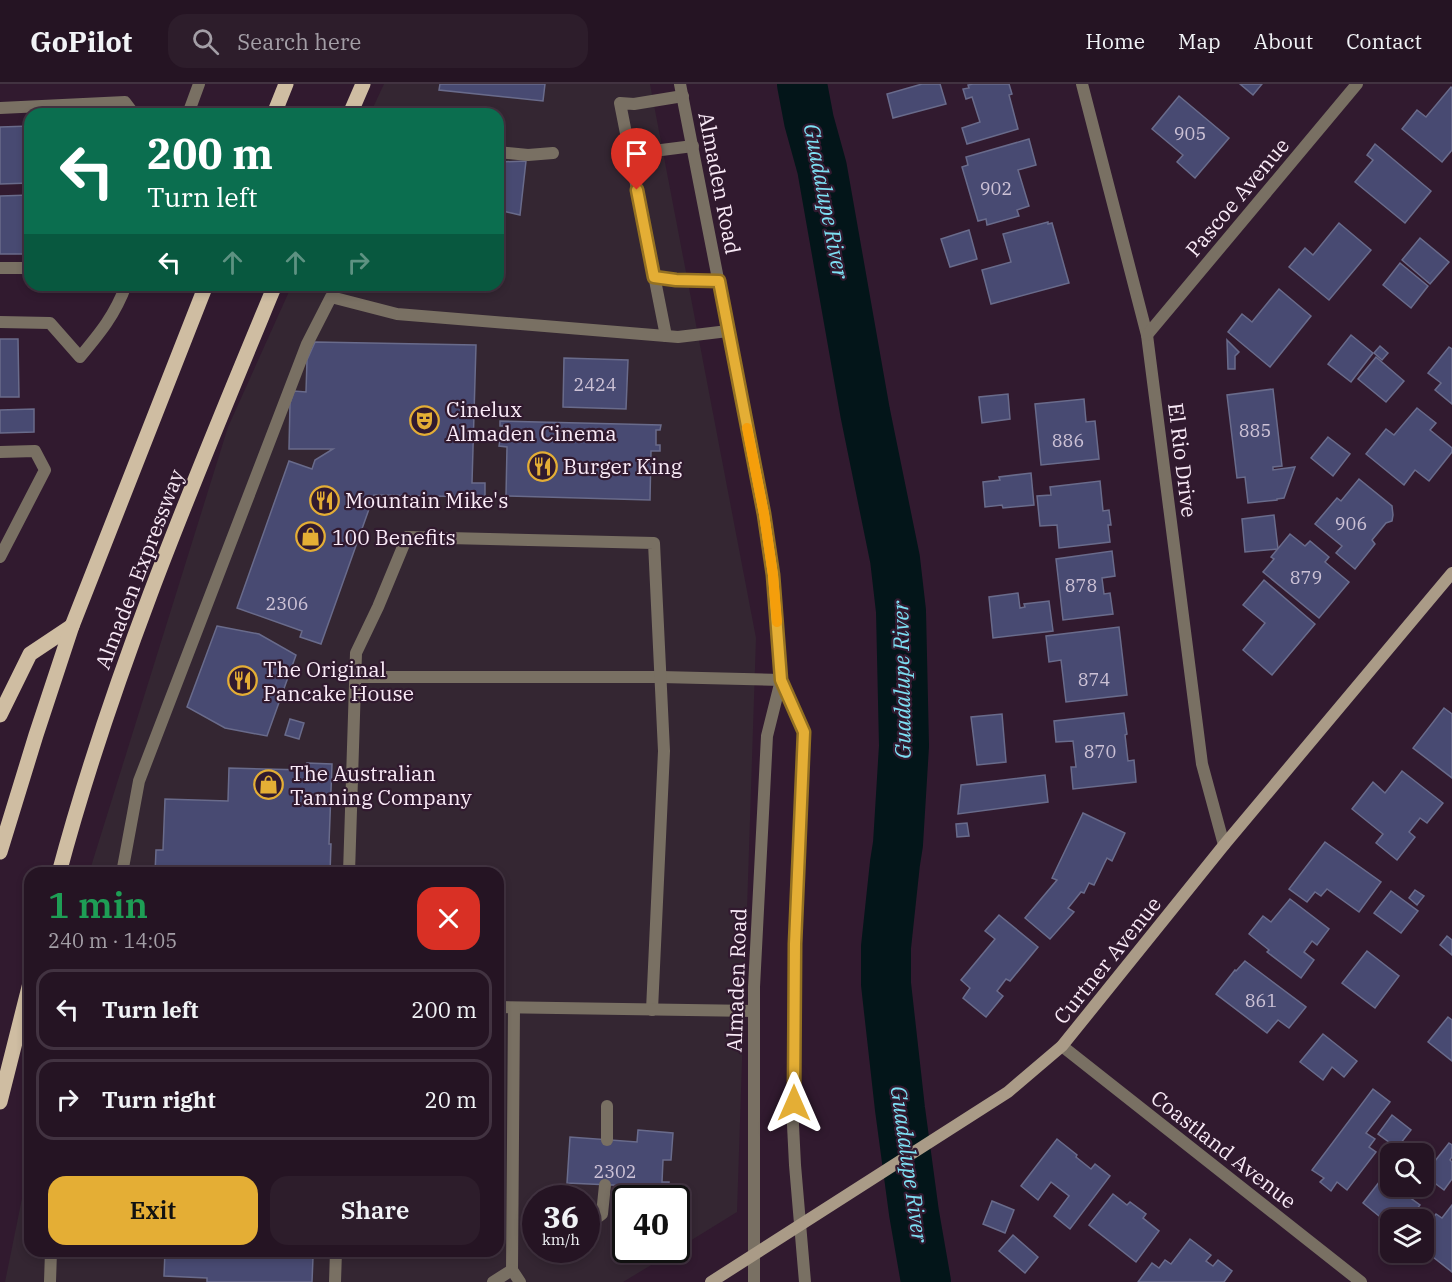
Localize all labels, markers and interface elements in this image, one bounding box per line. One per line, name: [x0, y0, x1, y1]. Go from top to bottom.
search box: [168, 14, 588, 68]
text: GoPilot: [30, 23, 132, 60]
icon: search: [189, 25, 222, 58]
text: Search here: [237, 27, 361, 56]
text: Home: [1085, 27, 1145, 55]
text: Map: [1178, 27, 1221, 55]
text: About: [1254, 27, 1313, 55]
text: Contact: [1346, 27, 1422, 55]
street label: Almaden Road: [692, 109, 748, 257]
water label: Guadalupe River: [798, 121, 857, 283]
house number: 905: [1174, 122, 1206, 145]
text: 200 m: [147, 126, 273, 181]
pin: [611, 128, 662, 190]
icon: left: [48, 132, 126, 210]
street label: Pascoe Avenue: [1179, 132, 1295, 262]
icon: arrive: [620, 137, 653, 170]
house number: 902: [980, 177, 1012, 200]
text: Turn left: [147, 179, 258, 214]
icon: left: [153, 246, 186, 279]
icon: ahead: [216, 246, 249, 279]
icon: ahead: [279, 246, 312, 279]
icon: right: [342, 246, 375, 279]
house number: 2424: [573, 373, 617, 396]
place label: Cinelux Almaden Cinema: [446, 395, 617, 447]
street label: El Rio Drive: [1162, 401, 1204, 519]
theatre icon: Cinelux Almaden Cinema: [409, 405, 441, 437]
house number: 885: [1239, 419, 1271, 442]
house number: 886: [1052, 429, 1084, 452]
restaurant icon: Burger King: [526, 450, 558, 482]
place label: Burger King: [563, 452, 683, 480]
street label: Almaden Expressway: [88, 464, 190, 673]
restaurant icon: Mountain Mike's: [308, 484, 340, 516]
place label: Mountain Mike's: [345, 486, 508, 514]
house number: 906: [1335, 512, 1367, 535]
shop icon: 100 Benefits: [295, 521, 327, 553]
place label: 100 Benefits: [332, 523, 456, 551]
house number: 879: [1290, 566, 1322, 589]
house number: 878: [1065, 574, 1097, 597]
house number: 2306: [265, 592, 309, 615]
water label: Guadalupe River: [885, 600, 917, 759]
place label: The Original Pancake House: [263, 655, 414, 707]
restaurant icon: The Original Pancake House: [226, 665, 258, 697]
house number: 874: [1078, 668, 1110, 691]
house number: 870: [1084, 740, 1116, 763]
place label: The Australian Tanning Company: [290, 759, 472, 811]
shop icon: The Australian Tanning Company: [253, 769, 285, 801]
text: 1 min: [48, 881, 148, 928]
button: close: [417, 887, 480, 950]
street label: Curtner Avenue: [1047, 890, 1167, 1030]
street label: Almaden Road: [719, 907, 753, 1053]
text: 240 m · 14:05: [48, 927, 177, 954]
house number: 861: [1245, 989, 1277, 1012]
icon: left: [51, 993, 84, 1026]
text: Turn left: [102, 995, 198, 1024]
text: 200 m: [411, 995, 477, 1024]
position arrow: [762, 1071, 826, 1135]
icon: right: [51, 1083, 84, 1116]
street label: Coastland Avenue: [1146, 1083, 1302, 1215]
water label: Guadalupe River: [885, 1084, 936, 1245]
text: Turn right: [102, 1085, 216, 1114]
text: 20 m: [425, 1085, 477, 1114]
map controls: [1380, 1143, 1434, 1263]
button: search: [1380, 1143, 1434, 1197]
house number: 2302: [593, 1160, 637, 1183]
button: Exit: [48, 1176, 258, 1245]
button: Share: [270, 1176, 480, 1245]
speed limit sign: 40: [612, 1185, 690, 1263]
text: 36: [543, 1197, 579, 1236]
button: layers: [1380, 1209, 1434, 1263]
text: km/h: [542, 1230, 580, 1249]

